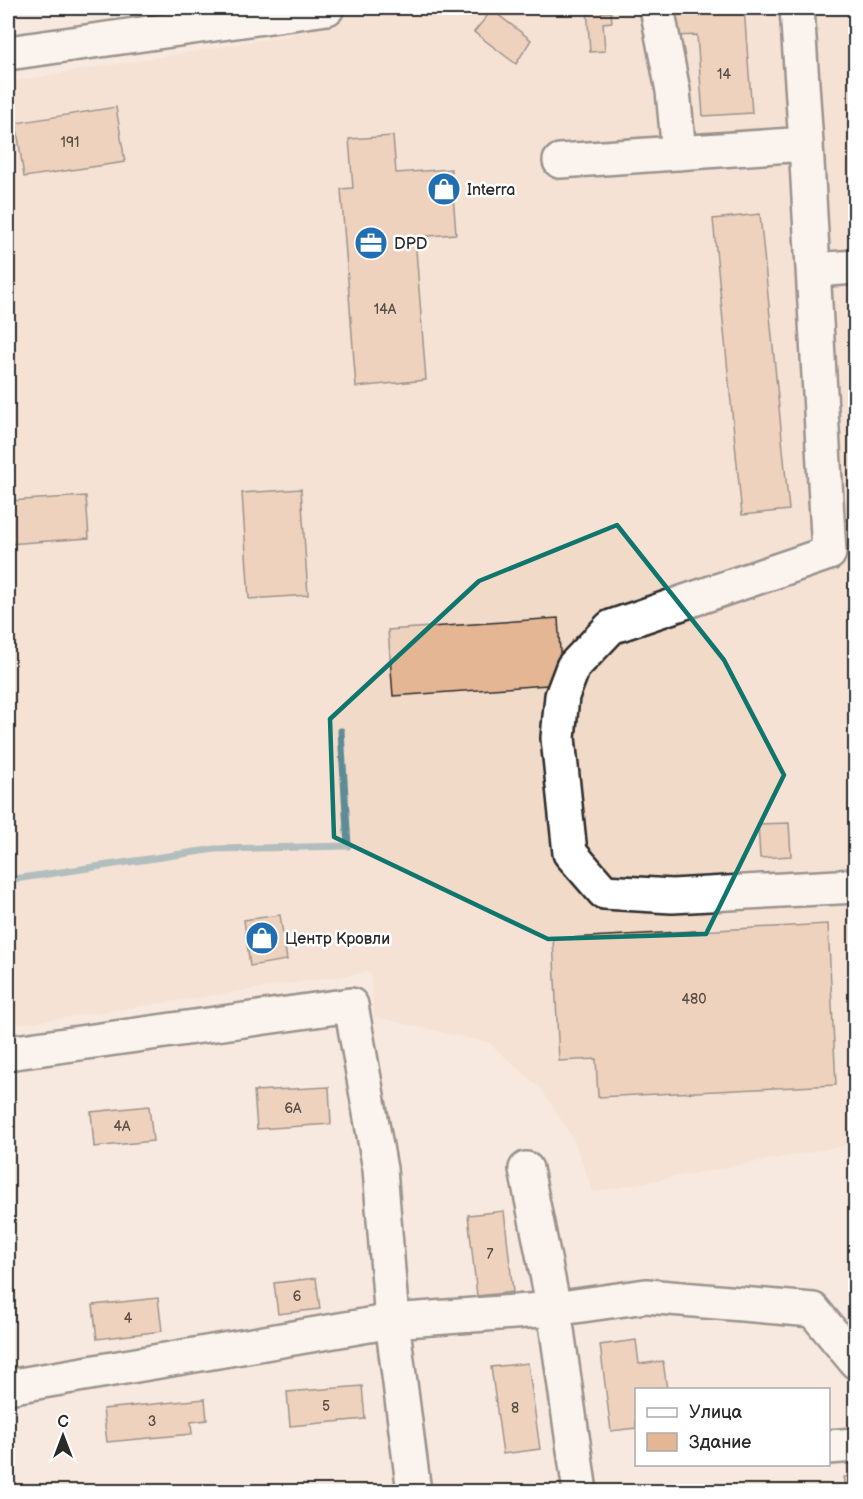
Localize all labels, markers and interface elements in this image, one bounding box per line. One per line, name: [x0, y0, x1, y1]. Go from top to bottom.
house number: 14: [717, 66, 731, 83]
house number: 191: [61, 134, 79, 151]
shop icon: Interra: [426, 171, 462, 207]
place label: Interra: [467, 181, 515, 200]
office icon: DPD: [353, 225, 389, 261]
place label: DPD: [394, 235, 427, 254]
house number: 14А: [374, 301, 397, 318]
shop icon: Центр Кровли: [244, 920, 280, 956]
place label: Центр Кровли: [285, 930, 390, 949]
house number: 480: [682, 991, 706, 1008]
house number: 6А: [284, 1100, 302, 1117]
house number: 4А: [113, 1118, 131, 1135]
house number: 7: [487, 1246, 494, 1263]
house number: 6: [293, 1288, 302, 1305]
house number: 4: [124, 1310, 133, 1327]
legend: [635, 1388, 830, 1466]
house number: 5: [322, 1398, 330, 1415]
house number: 8: [511, 1400, 519, 1417]
text: Улица: [689, 1402, 743, 1423]
north arrow: [33, 1406, 93, 1466]
text: С: [57, 1413, 69, 1432]
house number: 3: [148, 1413, 156, 1430]
text: Здание: [689, 1432, 751, 1453]

